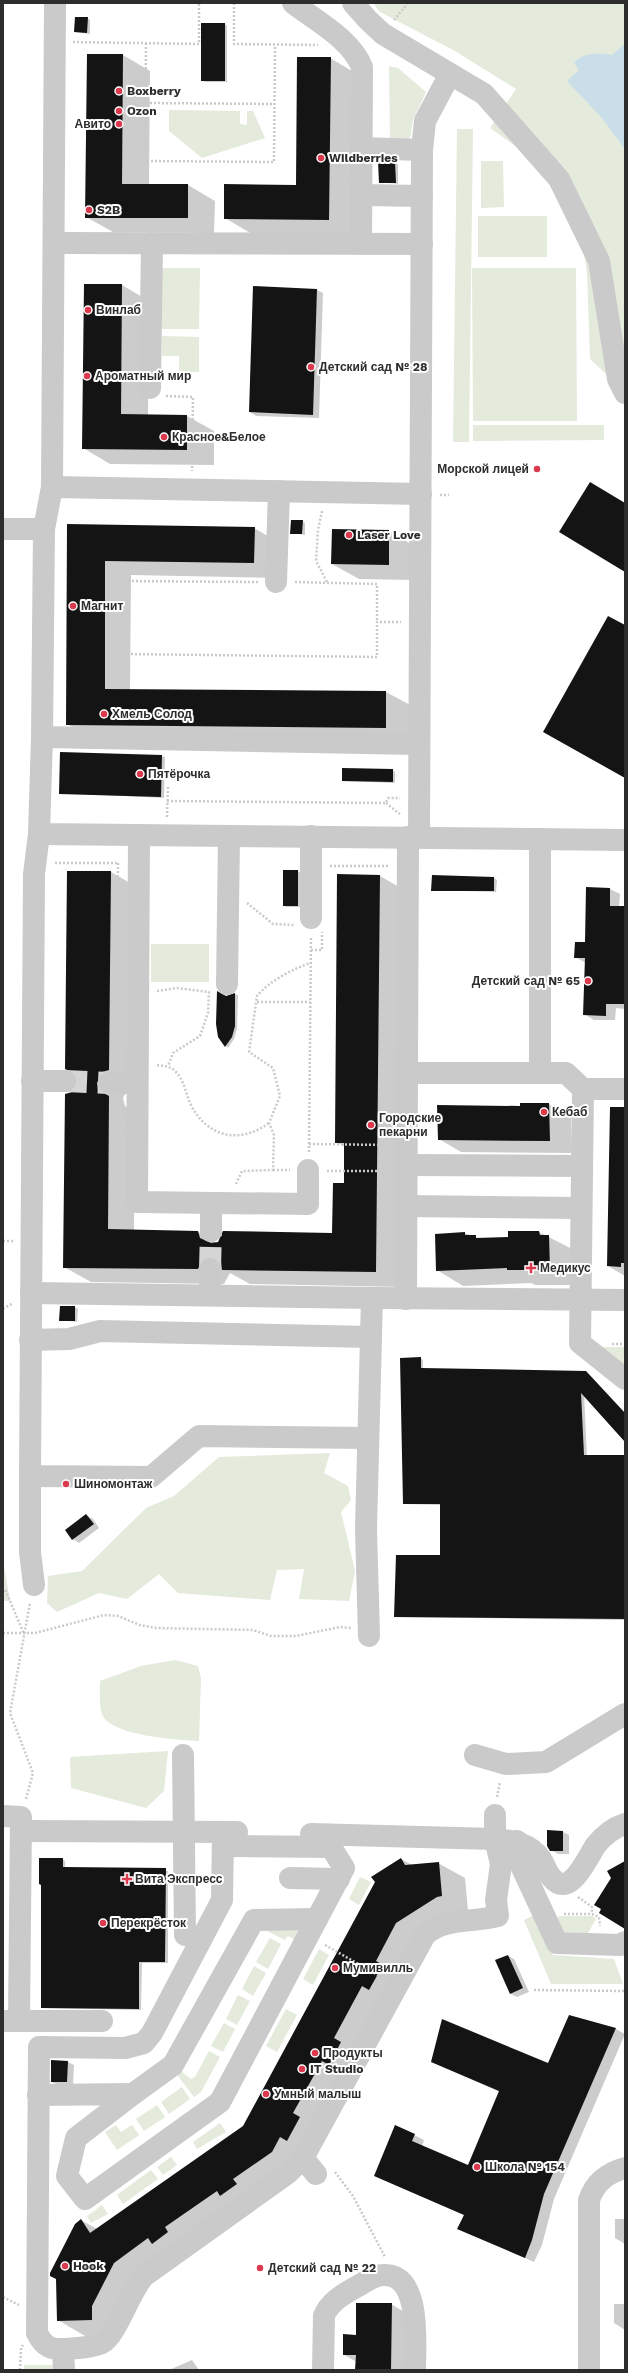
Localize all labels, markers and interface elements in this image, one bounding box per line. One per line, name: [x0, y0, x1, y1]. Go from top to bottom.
place label: Boxberry: [127, 84, 181, 98]
marker: Boxberry: [114, 86, 124, 96]
place label: Ozon: [127, 104, 157, 118]
marker: Ozon: [114, 106, 124, 116]
place label: Авито: [75, 117, 111, 131]
marker: Авито: [114, 119, 124, 129]
place label: Wildberries: [329, 151, 398, 165]
marker: Wildberries: [316, 153, 326, 163]
place label: S2B: [97, 203, 120, 217]
marker: S2B: [84, 205, 94, 215]
place label: Винлаб: [96, 303, 141, 317]
marker: Винлаб: [83, 305, 93, 315]
place label: Детский сад № 28: [319, 360, 427, 374]
marker: Детский сад № 28: [306, 362, 316, 372]
place label: Ароматный мир: [95, 369, 191, 383]
marker: Ароматный мир: [82, 371, 92, 381]
place label: Красное&Белое: [172, 430, 266, 444]
marker: Красное&Белое: [159, 432, 169, 442]
place label: Морской лицей: [437, 462, 529, 476]
marker: Морской лицей: [532, 464, 542, 474]
place label: Laser Love: [357, 528, 421, 542]
marker: Laser Love: [344, 530, 354, 540]
place label: Магнит: [81, 599, 123, 613]
marker: Магнит: [68, 601, 78, 611]
place label: Хмель Солод: [112, 707, 192, 721]
marker: Хмель Солод: [99, 709, 109, 719]
place label: Пятёрочка: [148, 767, 211, 781]
marker: Пятёрочка: [135, 769, 145, 779]
place label: Детский сад № 65: [472, 974, 580, 988]
marker: Детский сад № 65: [583, 976, 593, 986]
place label: Кебаб: [552, 1105, 587, 1119]
marker: Кебаб: [539, 1107, 549, 1117]
place label: Городские пекарни: [379, 1111, 442, 1139]
marker: Городские пекарни: [366, 1120, 376, 1130]
place label: Медикус: [540, 1261, 591, 1275]
marker: Медикус: [525, 1262, 537, 1274]
place label: Шиномонтаж: [74, 1477, 153, 1491]
marker: Шиномонтаж: [61, 1479, 71, 1489]
place label: Вита Экспресс: [135, 1872, 223, 1886]
marker: Вита Экспресс: [122, 1874, 132, 1884]
place label: Перекрёсток: [111, 1916, 187, 1930]
marker: Перекрёсток: [98, 1918, 108, 1928]
place label: Мумивилль: [343, 1961, 413, 1975]
marker: Мумивилль: [330, 1963, 340, 1973]
place label: Продукты: [323, 2046, 383, 2060]
marker: Продукты: [310, 2048, 320, 2058]
place label: IT Studio: [310, 2062, 364, 2076]
marker: IT Studio: [297, 2064, 307, 2074]
place label: Умный малыш: [274, 2087, 361, 2101]
marker: Умный малыш: [261, 2089, 271, 2099]
place label: Школа № 154: [485, 2160, 565, 2174]
marker: Школа № 154: [472, 2162, 482, 2172]
place label: Hook: [73, 2259, 104, 2273]
marker: Hook: [60, 2261, 70, 2271]
place label: Детский сад № 22: [268, 2261, 376, 2275]
marker: Детский сад № 22: [255, 2263, 265, 2273]

